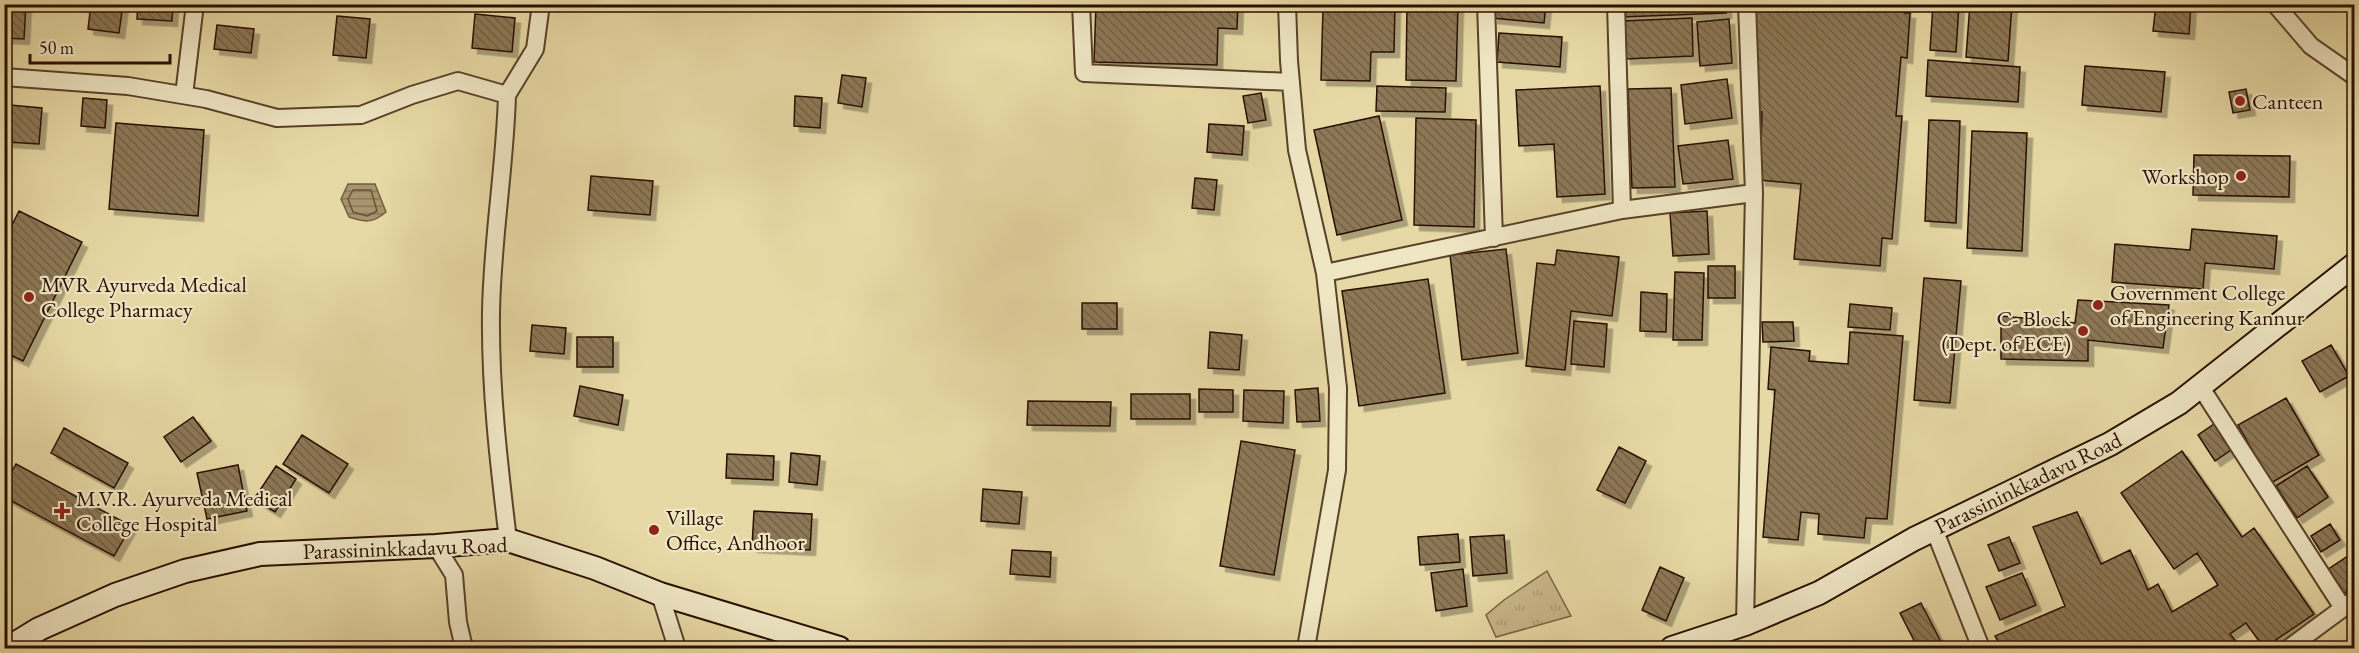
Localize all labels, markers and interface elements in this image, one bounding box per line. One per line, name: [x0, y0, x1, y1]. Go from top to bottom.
scale bar: [30, 27, 170, 65]
text: 50 m: [39, 36, 74, 59]
place label: Canteen: [2252, 87, 2324, 116]
marker: Canteen: [2233, 94, 2247, 108]
place label: Workshop: [2142, 162, 2229, 191]
marker: Workshop: [2234, 169, 2248, 183]
place label: MVR Ayurveda Medical College Pharmacy: [41, 270, 247, 324]
place label: Government College of Engineering Kannur: [2110, 278, 2305, 332]
marker: MVR Ayurveda Medical College Pharmacy: [22, 290, 36, 304]
marker: Government College of Engineering Kannur: [2091, 298, 2105, 312]
place label: C- Block (Dept. of ECE): [1941, 304, 2072, 358]
marker: C- Block (Dept. of ECE): [2076, 324, 2090, 338]
street label: Parassininkkadavu Road: [1930, 425, 2127, 541]
place label: M.V.R. Ayurveda Medical College Hospital: [76, 484, 292, 538]
marker: M.V.R. Ayurveda Medical College Hospital: [53, 502, 71, 520]
place label: Village Office, Andhoor: [666, 503, 805, 557]
marker: Village Office, Andhoor: [647, 523, 661, 537]
street label: Parassininkkadavu Road: [302, 530, 509, 566]

